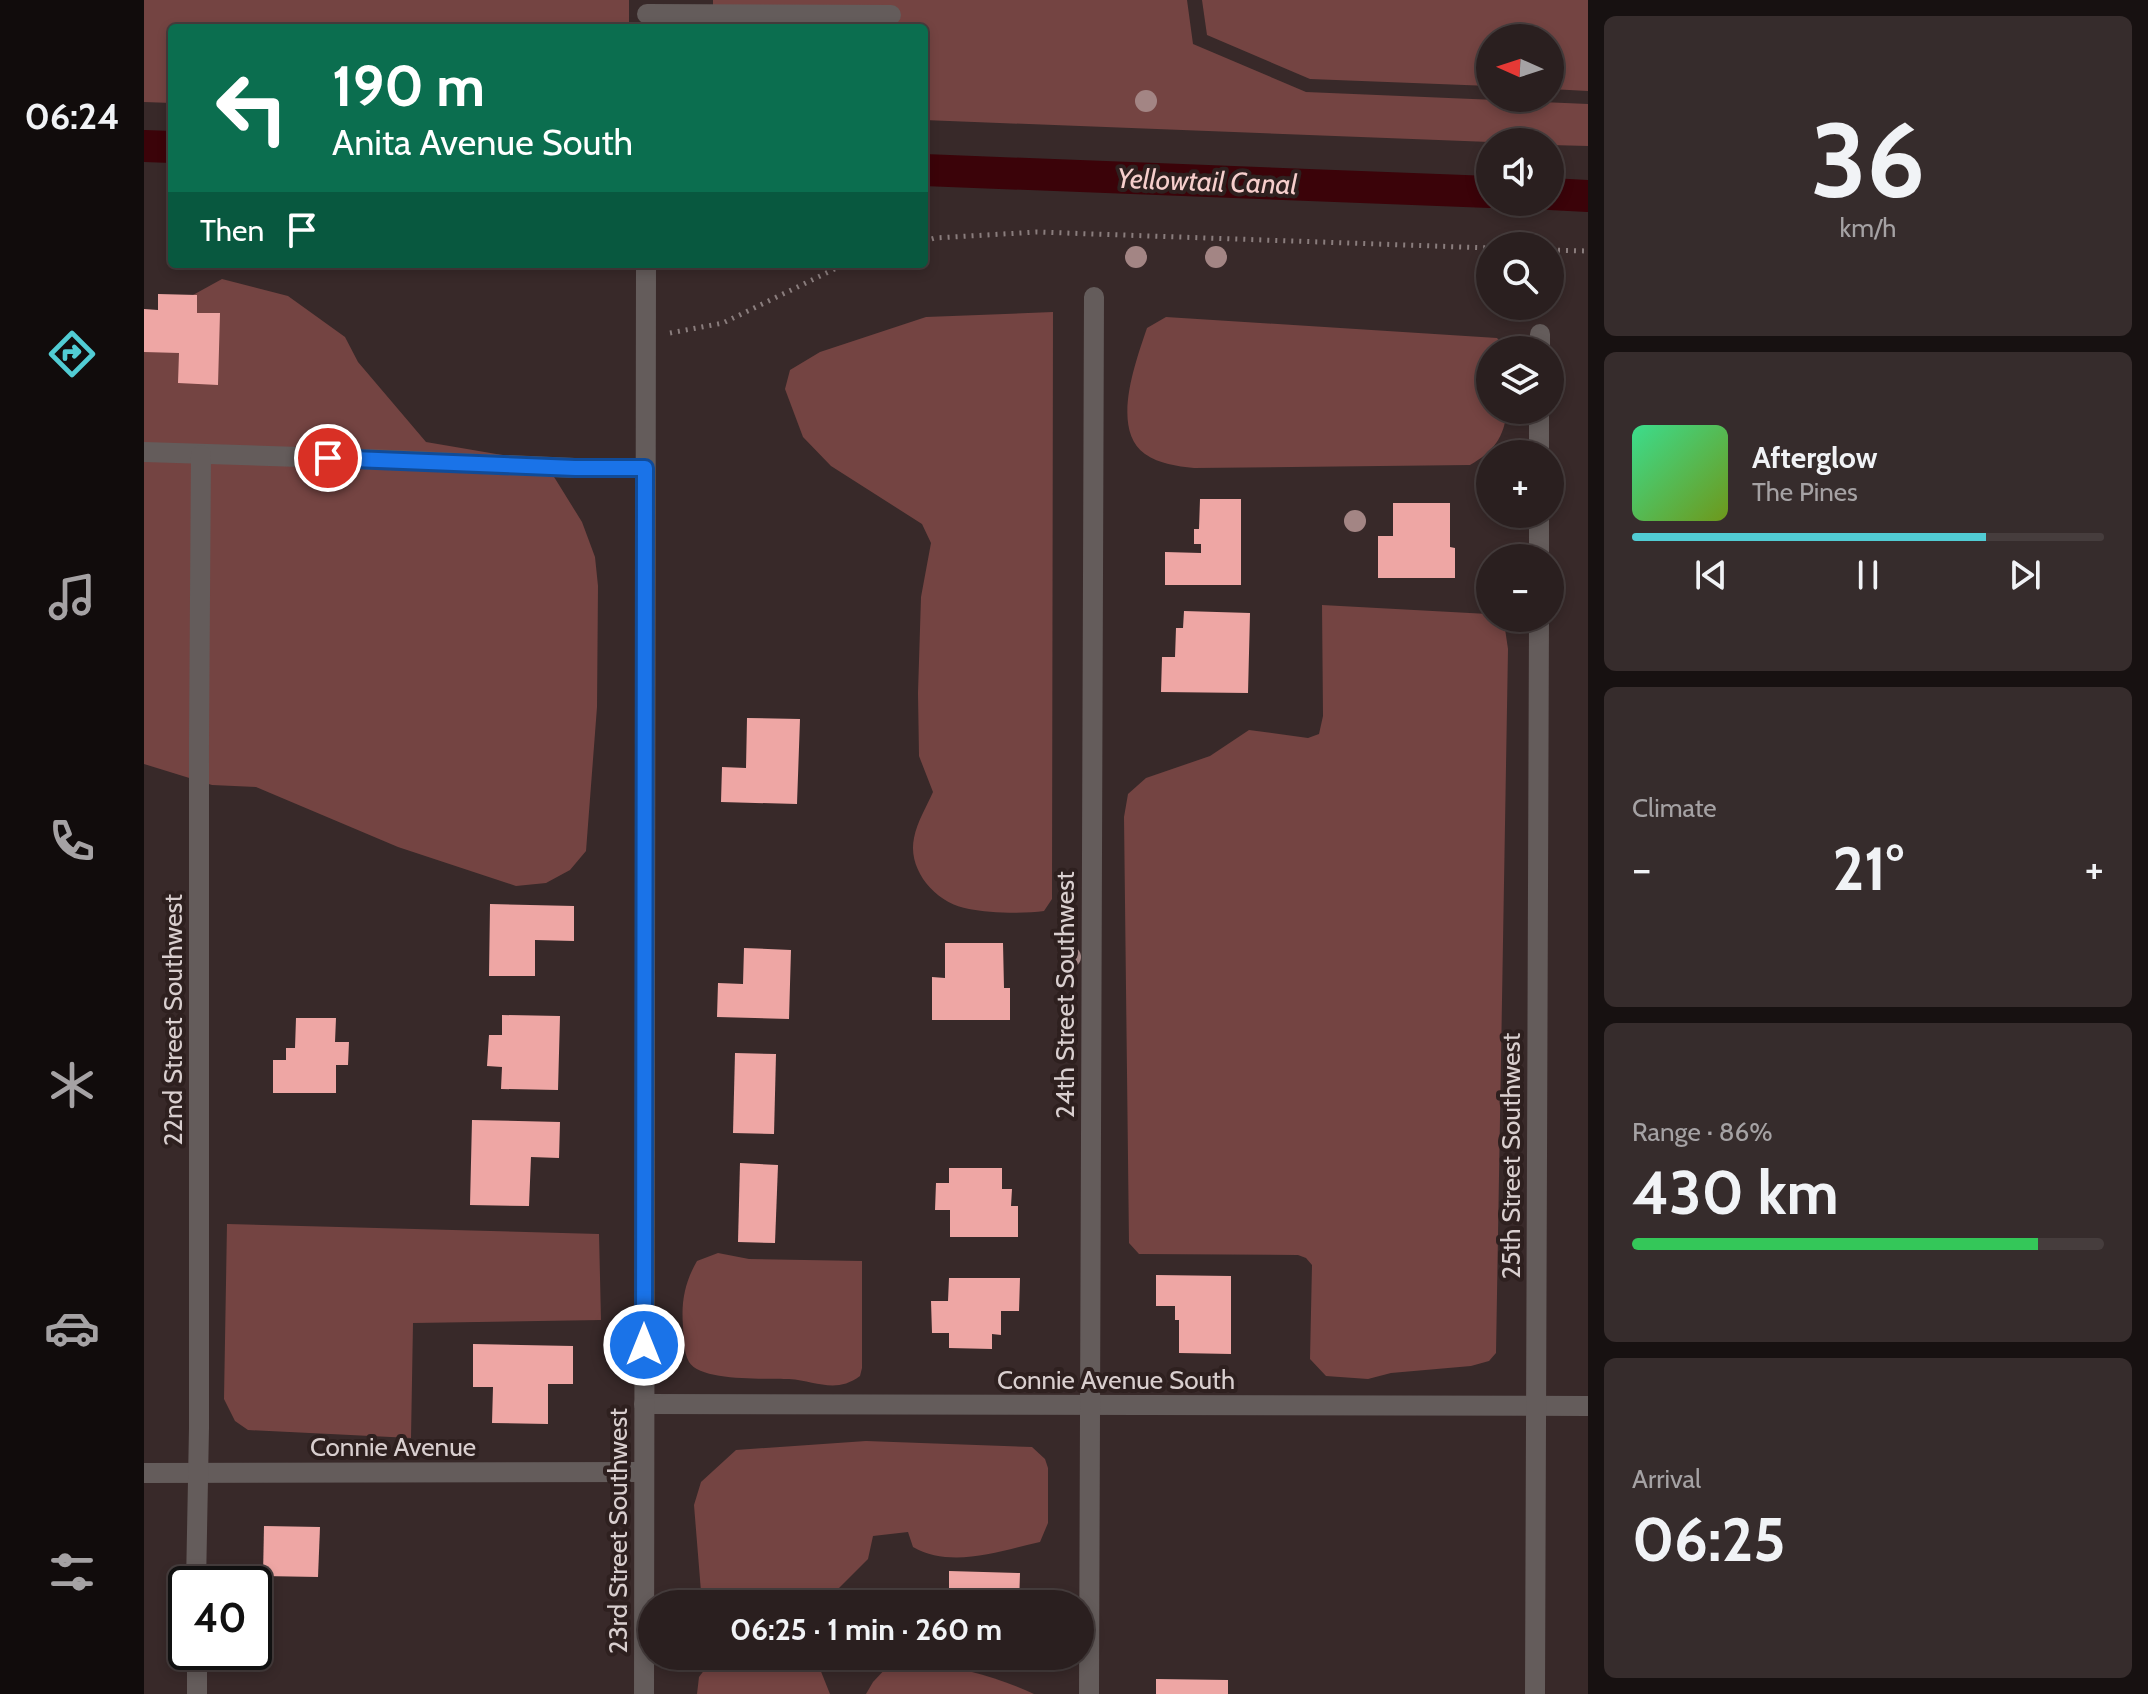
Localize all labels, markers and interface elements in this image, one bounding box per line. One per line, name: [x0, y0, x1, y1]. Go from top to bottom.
north arrow: [1476, 24, 1564, 112]
map controls: [1476, 24, 1564, 632]
text: 190 m: [332, 52, 485, 120]
icon: left: [200, 56, 304, 160]
text: 06:24: [24, 94, 120, 138]
text: 36: [1811, 97, 1925, 223]
text: Anita Avenue South: [332, 120, 633, 164]
button: sound: [1476, 128, 1564, 216]
water label: Yellowtail Canal: [1116, 161, 1298, 201]
icon: arrive: [280, 208, 324, 252]
text: Then: [200, 212, 264, 249]
text: km/h: [1840, 212, 1896, 244]
button: search: [1476, 232, 1564, 320]
icon: directions: [44, 326, 100, 382]
button: layers: [1476, 336, 1564, 424]
pin: [294, 424, 362, 492]
icon: arrive: [306, 436, 350, 480]
text: Afterglow: [1752, 439, 1878, 476]
button: +: [1476, 440, 1564, 528]
text: The Pines: [1752, 476, 1858, 508]
button: −: [1476, 544, 1564, 632]
icon: previous: [1689, 553, 1733, 597]
icon: pause: [1846, 553, 1890, 597]
icon: next: [2003, 553, 2047, 597]
icon: music: [44, 569, 100, 625]
text: Climate: [1632, 792, 1717, 824]
icon: phone: [44, 813, 100, 869]
text: 21°: [1832, 832, 1904, 905]
text: −: [1632, 842, 1651, 895]
text: +: [2085, 842, 2104, 895]
street label: 24th Street Southwest: [1049, 871, 1081, 1119]
street label: 22nd Street Southwest: [157, 894, 189, 1146]
street label: 25th Street Southwest: [1495, 1033, 1527, 1279]
icon: climate: [44, 1057, 100, 1113]
text: Range · 86%: [1632, 1116, 1773, 1148]
text: 430 km: [1632, 1156, 1839, 1229]
icon: car: [44, 1300, 100, 1356]
position arrow: [602, 1303, 686, 1387]
street label: Connie Avenue South: [997, 1364, 1235, 1396]
street label: 23rd Street Southwest: [602, 1408, 634, 1654]
street label: Connie Avenue: [310, 1431, 476, 1463]
text: Arrival: [1632, 1463, 1701, 1495]
text: 06:25: [1632, 1503, 1785, 1576]
icon: filters: [44, 1544, 100, 1600]
speed limit sign: 40: [168, 1566, 272, 1670]
text: 06:25 · 1 min · 260 m: [730, 1611, 1002, 1648]

